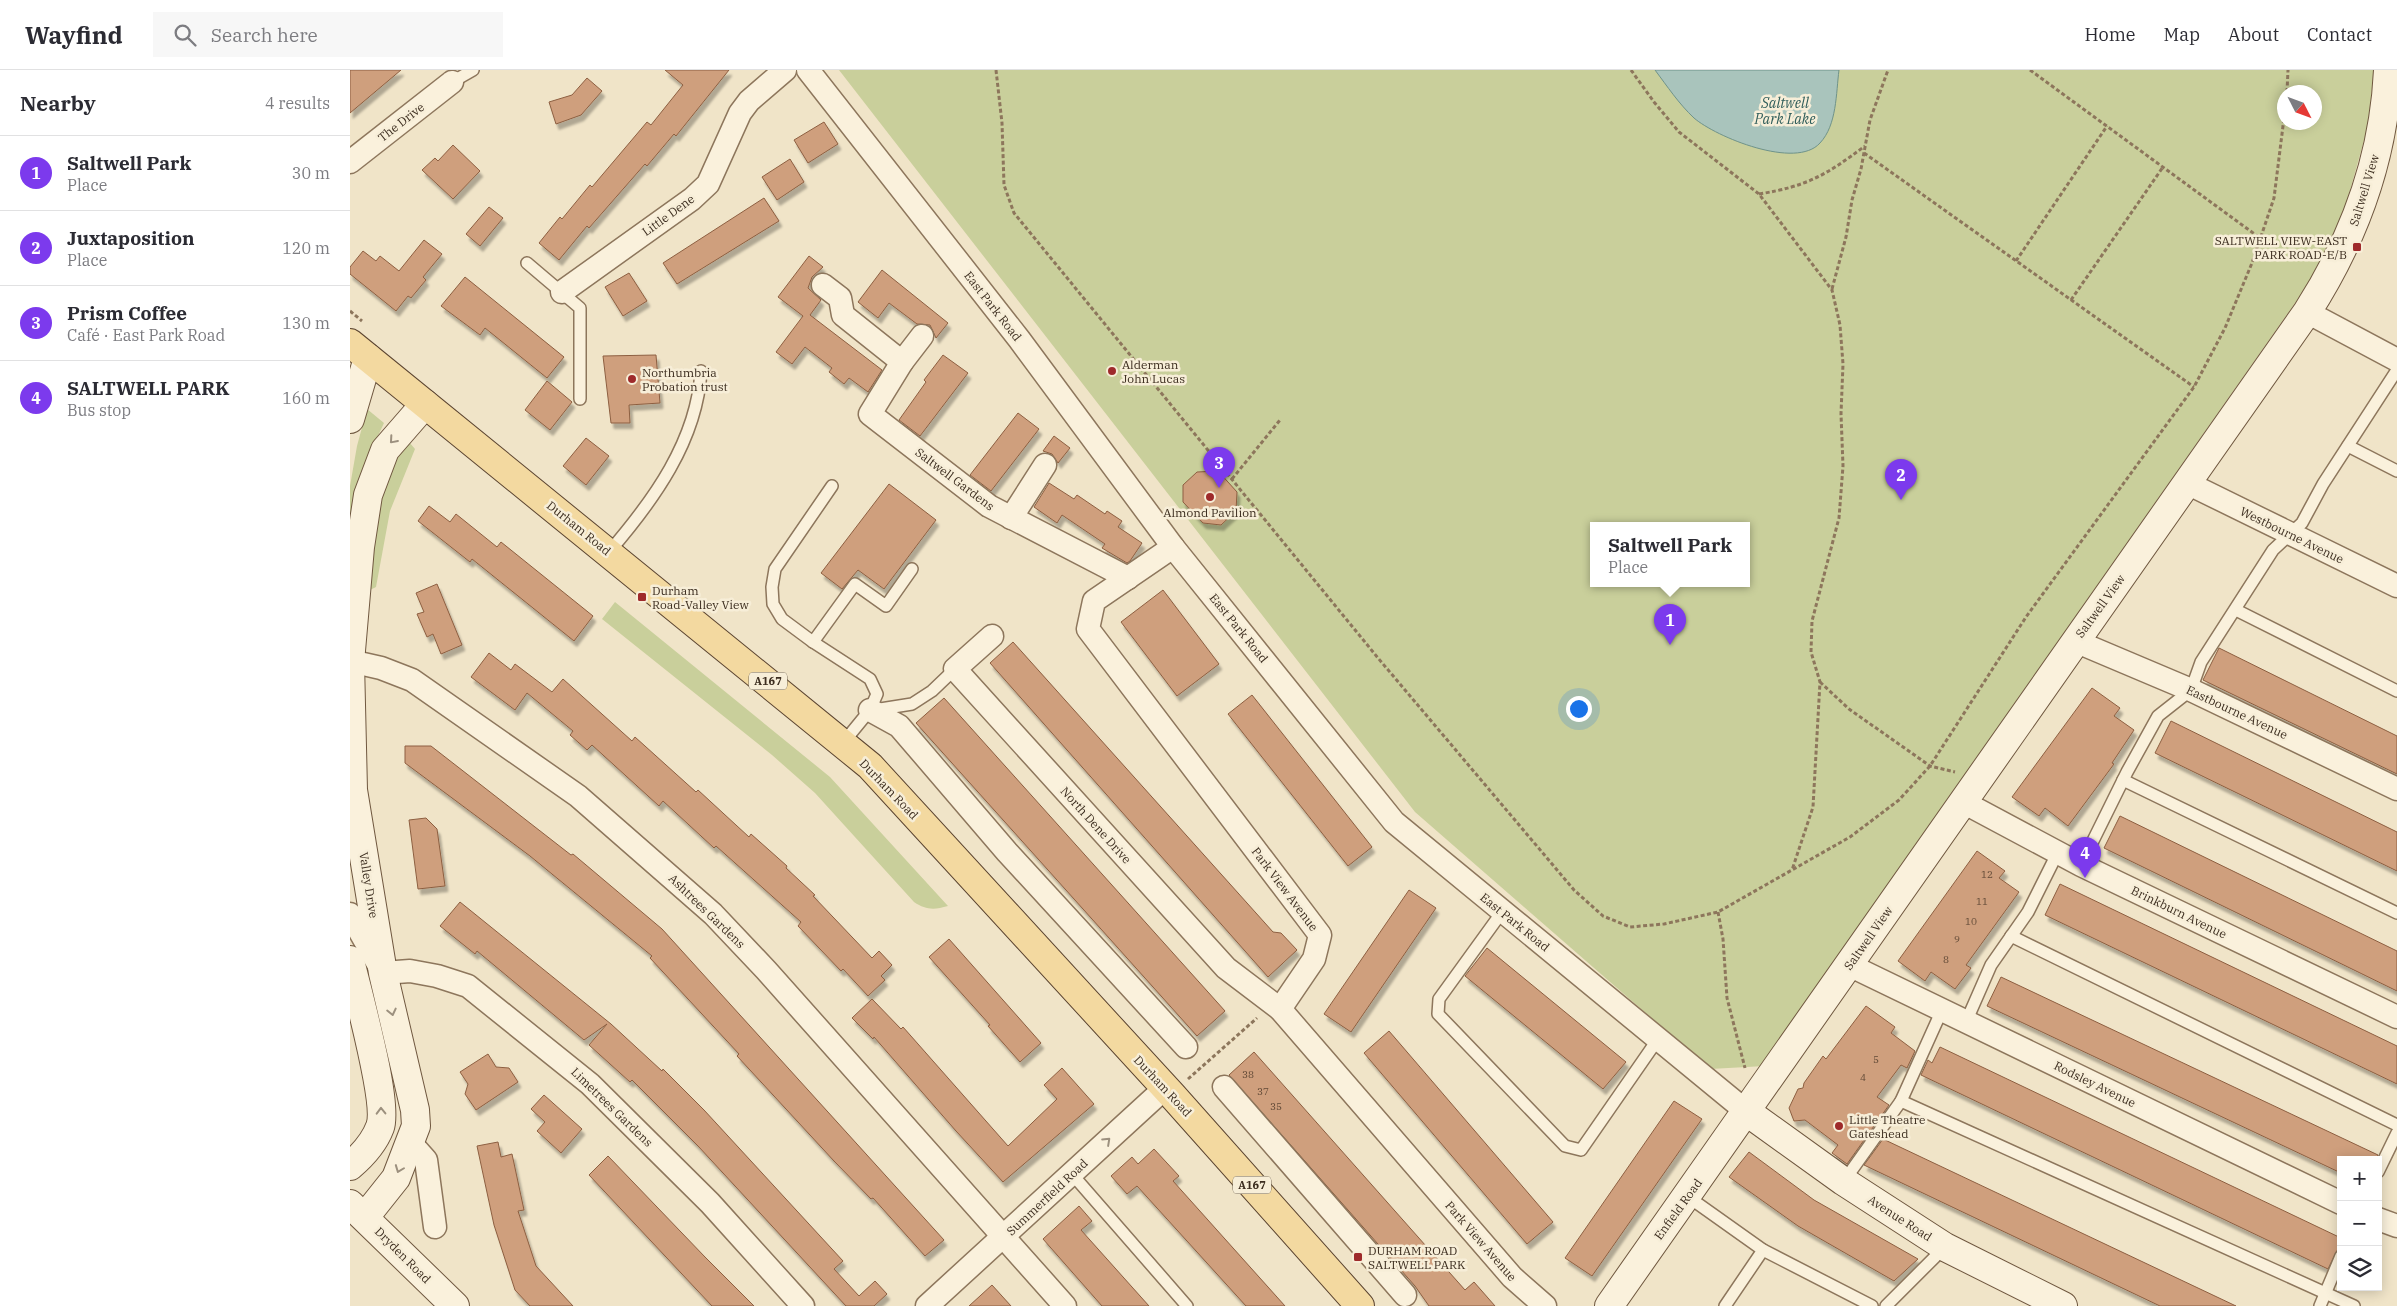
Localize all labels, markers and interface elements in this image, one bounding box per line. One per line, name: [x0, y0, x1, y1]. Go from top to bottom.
search box: [153, 12, 503, 57]
text: Wayfind: [25, 19, 123, 51]
icon: search: [171, 21, 199, 49]
text: Search here: [211, 23, 318, 47]
text: Home: [2084, 23, 2136, 46]
text: Map: [2164, 23, 2200, 46]
text: About: [2228, 23, 2279, 46]
text: Contact: [2307, 23, 2372, 46]
north arrow: [2277, 85, 2322, 130]
text: Nearby: [20, 89, 96, 117]
text: 4 results: [265, 93, 330, 113]
water label: Saltwell Park Lake: [1754, 94, 1816, 128]
street label: The Drive: [375, 99, 427, 145]
text: Saltwell Park: [67, 151, 191, 175]
street label: Saltwell View: [2346, 152, 2382, 228]
text: 1: [31, 163, 41, 183]
text: 30 m: [292, 163, 330, 183]
text: Place: [67, 175, 107, 195]
street label: Little Dene: [639, 191, 697, 239]
text: Juxtaposition: [67, 226, 195, 250]
place label: SALTWELL VIEW-EAST PARK ROAD-E/B: [2215, 233, 2347, 262]
text: 2: [31, 238, 41, 258]
text: 120 m: [282, 238, 330, 258]
marker: SALTWELL VIEW-EAST PARK ROAD-E/B: [2351, 241, 2363, 253]
text: Place: [67, 250, 107, 270]
street label: East Park Road: [961, 268, 1025, 344]
text: Prism Coffee: [67, 301, 187, 325]
text: 3: [31, 313, 41, 333]
text: 130 m: [282, 313, 330, 333]
text: Café · East Park Road: [67, 325, 225, 345]
place label: Alderman John Lucas: [1122, 357, 1185, 386]
place label: Northumbria Probation trust: [642, 365, 728, 394]
marker: Alderman John Lucas: [1106, 365, 1118, 377]
marker: Northumbria Probation trust: [626, 373, 638, 385]
text: SALTWELL PARK: [67, 376, 230, 400]
text: 4: [31, 388, 41, 408]
text: 160 m: [282, 388, 330, 408]
text: Bus stop: [67, 400, 131, 420]
one-way arrow: [390, 435, 399, 444]
street label: Saltwell Gardens: [913, 444, 998, 514]
pin: 3: [1203, 447, 1235, 488]
pin: 2: [1885, 459, 1917, 500]
marker: Almond Pavilion: [1204, 491, 1216, 503]
street label: Durham Road: [544, 498, 614, 558]
street label: Westbourne Avenue: [2238, 503, 2346, 567]
place label: Almond Pavilion: [1163, 505, 1257, 520]
popup: [1590, 522, 1750, 587]
text: Saltwell Park: [1608, 533, 1732, 557]
text: Place: [1608, 557, 1648, 577]
street label: Saltwell View: [2072, 571, 2128, 640]
place label: Durham Road-Valley View: [652, 583, 749, 612]
street label: East Park Road: [1207, 590, 1271, 666]
marker: Durham Road-Valley View: [636, 591, 648, 603]
pin: 1: [1654, 604, 1686, 645]
road number: A167: [749, 672, 787, 690]
street label: Eastbourne Avenue: [2184, 682, 2290, 742]
your location: [1566, 696, 1592, 722]
street label: Durham Road: [856, 756, 922, 822]
street label: North Dene Drive: [1058, 784, 1134, 866]
pin: 4: [2069, 837, 2101, 878]
street label: Park View Avenue: [1249, 844, 1321, 934]
street label: Valley Drive: [356, 851, 382, 919]
house number: 12: [1981, 868, 1993, 881]
street label: Ashtrees Gardens: [666, 871, 748, 951]
street label: Brinkburn Avenue: [2129, 882, 2229, 942]
street label: East Park Road: [1477, 890, 1553, 954]
house number: 11: [1976, 895, 1988, 908]
street label: Saltwell View: [1841, 903, 1896, 973]
house number: 10: [1965, 915, 1977, 928]
house number: 9: [1954, 933, 1960, 946]
house number: 8: [1943, 953, 1949, 966]
one-way arrow: [386, 1008, 397, 1017]
street label: Durham Road: [1131, 1052, 1195, 1120]
house number: 5: [1873, 1053, 1879, 1066]
street label: Rodsley Avenue: [2052, 1058, 2138, 1110]
street label: Limetrees Gardens: [568, 1064, 656, 1150]
house number: 38: [1242, 1068, 1254, 1081]
house number: 4: [1860, 1071, 1866, 1084]
house number: 37: [1257, 1085, 1269, 1098]
house number: 35: [1270, 1100, 1282, 1113]
one-way arrow: [376, 1106, 386, 1114]
place label: Little Theatre Gateshead: [1849, 1112, 1925, 1141]
marker: Little Theatre Gateshead: [1833, 1120, 1845, 1132]
one-way arrow: [1102, 1138, 1111, 1147]
street label: Summerfield Road: [1003, 1155, 1091, 1239]
map controls: [2337, 1156, 2382, 1291]
button: +: [2337, 1156, 2382, 1201]
one-way arrow: [395, 1164, 406, 1173]
road number: A167: [1233, 1176, 1271, 1194]
street label: Enfield Road: [1651, 1176, 1705, 1242]
street label: Avenue Road: [1865, 1192, 1935, 1244]
street label: Park View Avenue: [1442, 1198, 1520, 1284]
button: −: [2337, 1201, 2382, 1246]
street label: Dryden Road: [372, 1224, 434, 1286]
place label: DURHAM ROAD SALTWELL PARK: [1368, 1243, 1466, 1272]
button: layers: [2337, 1246, 2382, 1291]
marker: DURHAM ROAD SALTWELL PARK: [1352, 1251, 1364, 1263]

